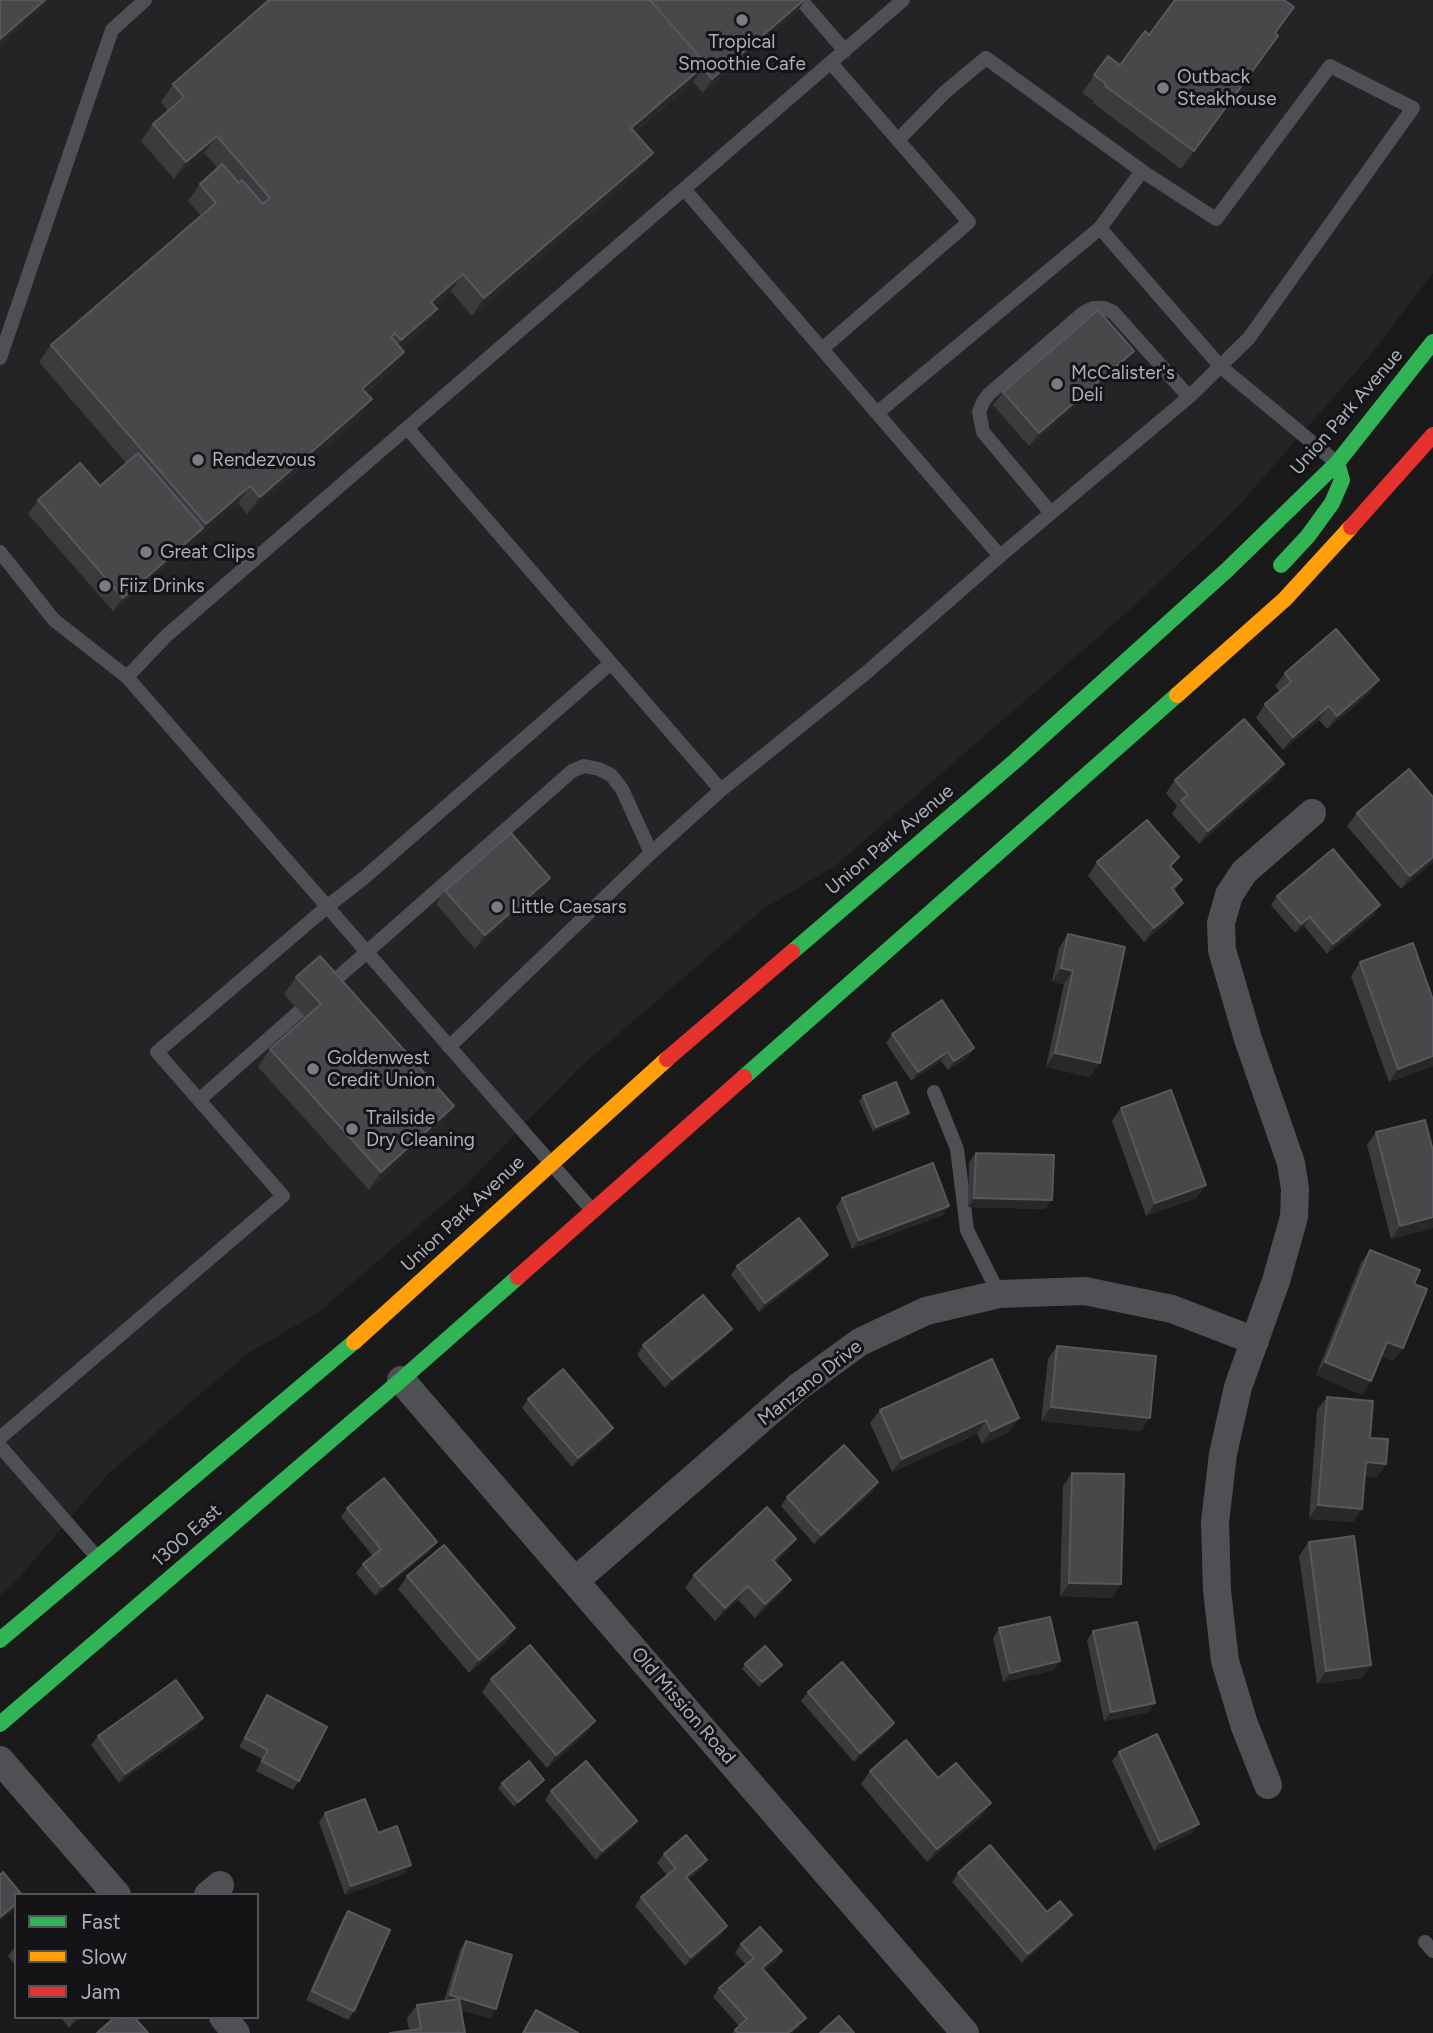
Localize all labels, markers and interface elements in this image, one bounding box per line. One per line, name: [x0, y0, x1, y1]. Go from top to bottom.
marker: Tropical Smoothie Cafe: [734, 12, 750, 28]
place label: Tropical Smoothie Cafe: [678, 31, 806, 75]
place label: Outback Steakhouse: [1177, 66, 1277, 110]
marker: Outback Steakhouse: [1155, 80, 1171, 96]
street label: Union Park Avenue: [1286, 344, 1408, 480]
place label: McCalister's Deli: [1071, 362, 1175, 406]
marker: McCalister's Deli: [1049, 376, 1065, 392]
place label: Rendezvous: [212, 449, 316, 471]
marker: Rendezvous: [190, 452, 206, 468]
place label: Great Clips: [160, 541, 255, 563]
marker: Great Clips: [138, 544, 154, 560]
place label: Fiiz Drinks: [119, 575, 205, 597]
marker: Fiiz Drinks: [97, 578, 113, 594]
street label: Union Park Avenue: [821, 780, 959, 900]
place label: Little Caesars: [511, 896, 626, 918]
marker: Little Caesars: [489, 899, 505, 915]
place label: Goldenwest Credit Union: [327, 1047, 435, 1091]
marker: Goldenwest Credit Union: [305, 1061, 321, 1077]
place label: Trailside Dry Cleaning: [366, 1107, 475, 1151]
marker: Trailside Dry Cleaning: [344, 1121, 360, 1137]
street label: Union Park Avenue: [397, 1151, 529, 1277]
street label: Manzano Drive: [753, 1335, 867, 1431]
street label: 1300 East: [148, 1500, 226, 1572]
street label: Old Mission Road: [626, 1643, 740, 1769]
legend: [14, 1893, 259, 2019]
text: Fast: [81, 1909, 121, 1934]
text: Slow: [81, 1944, 127, 1969]
text: Jam: [81, 1979, 120, 2004]

